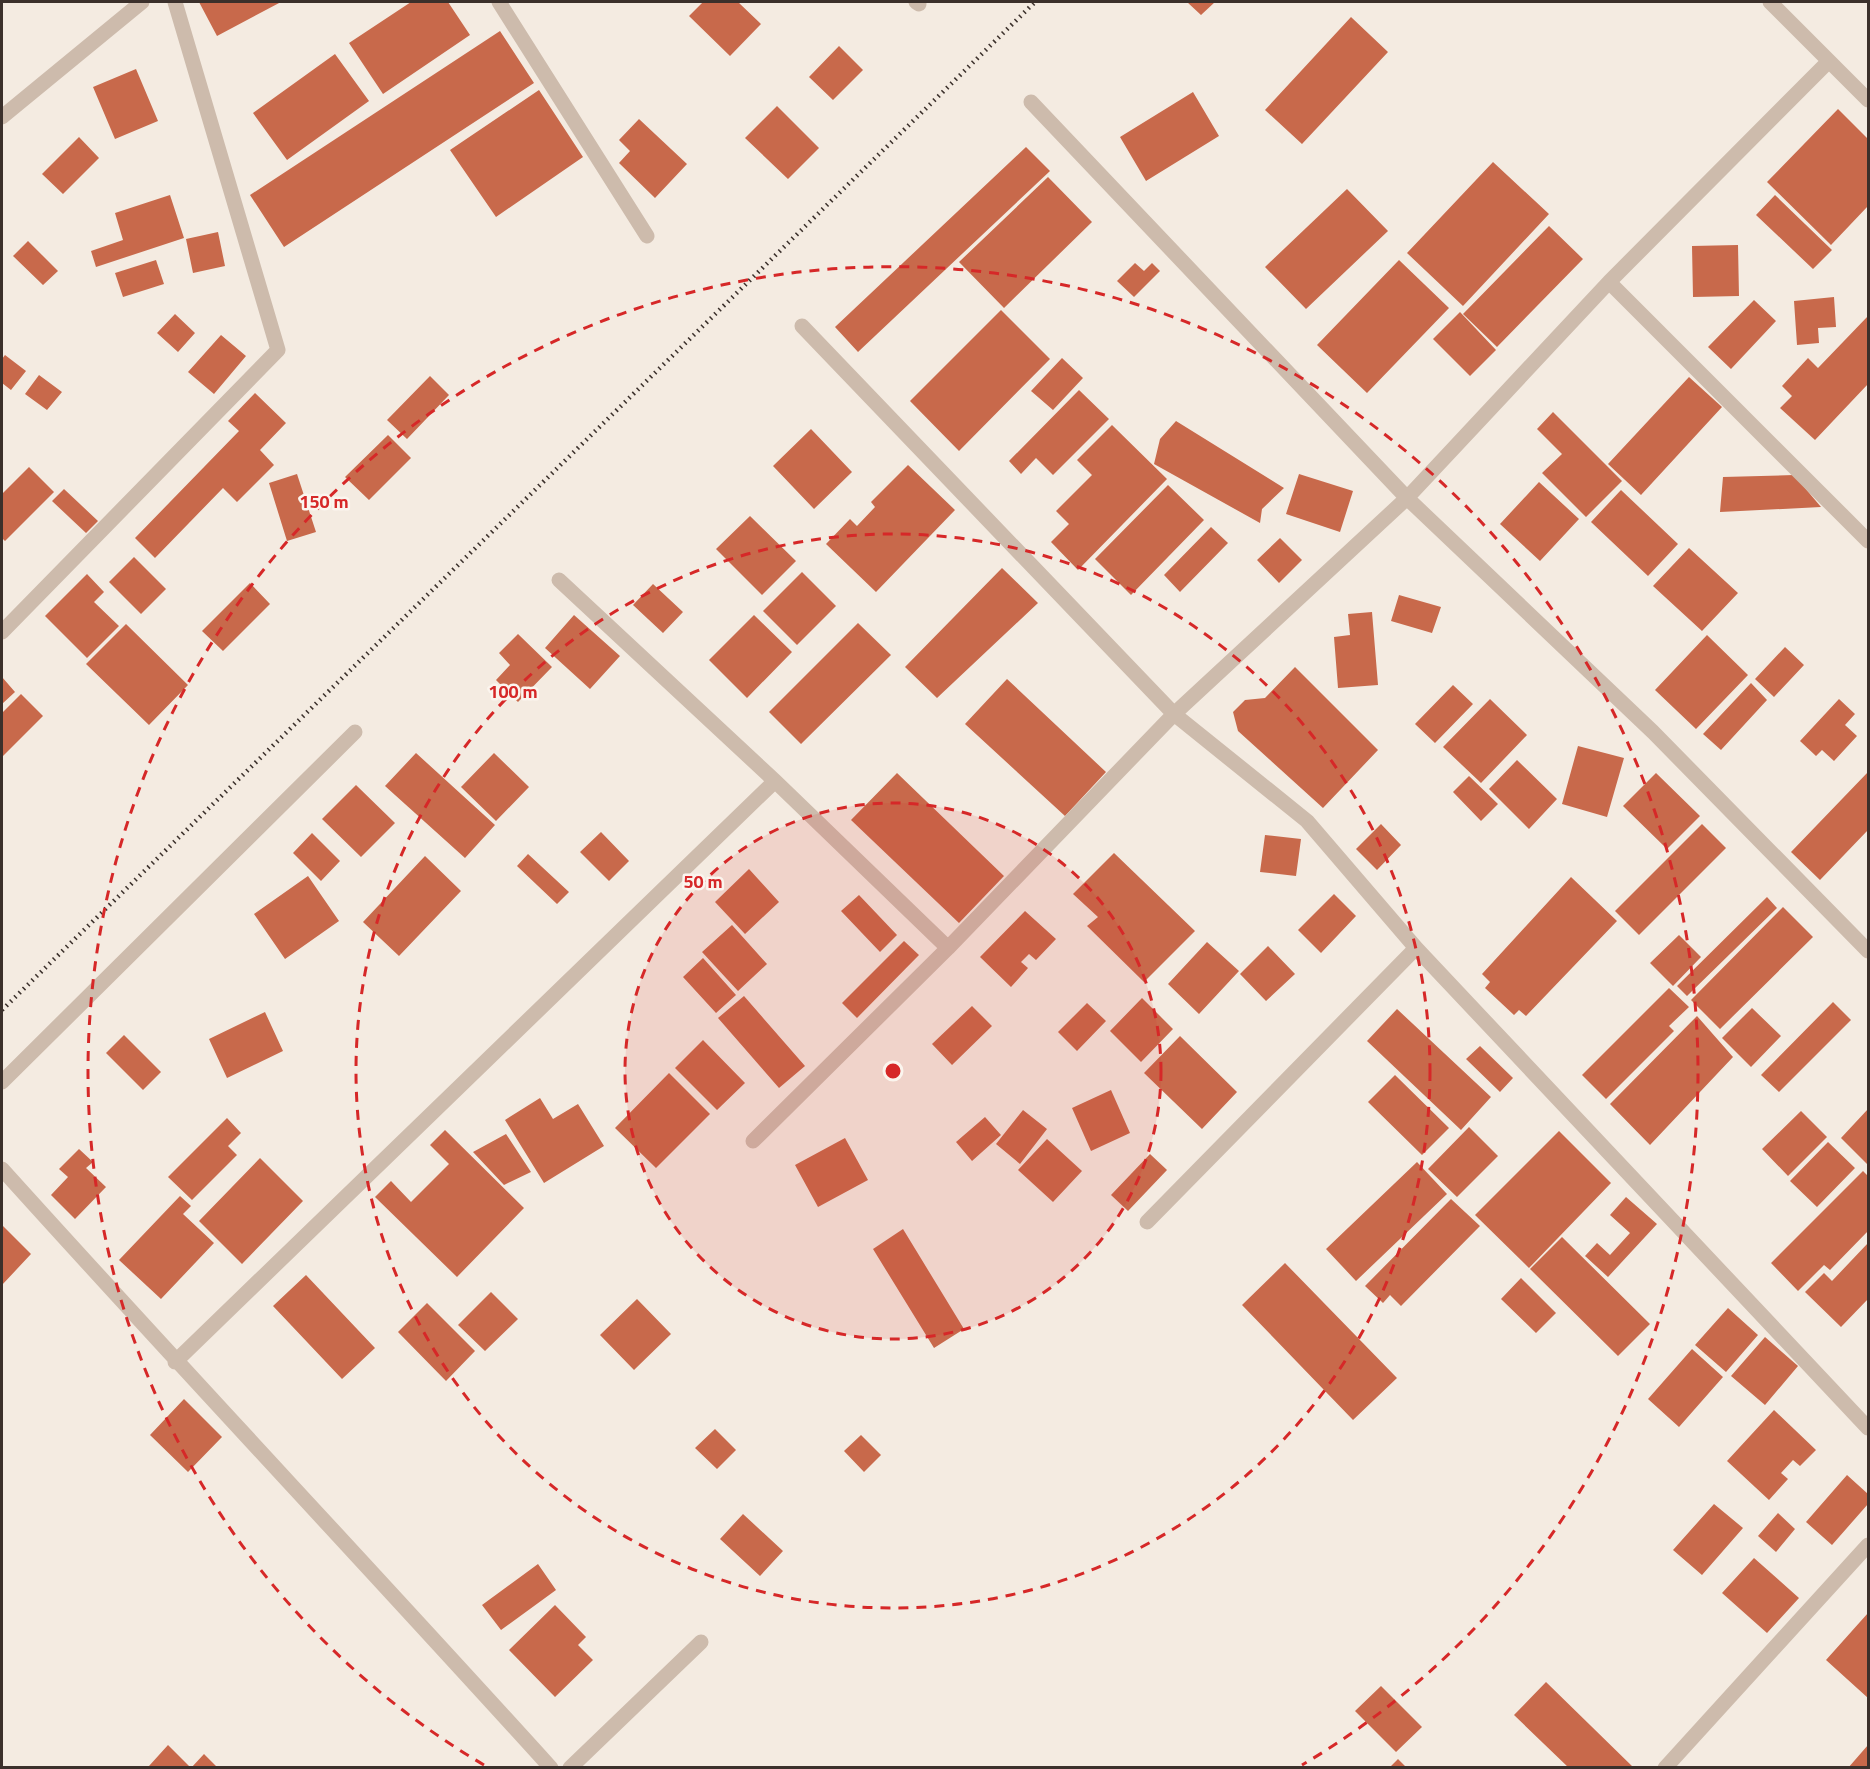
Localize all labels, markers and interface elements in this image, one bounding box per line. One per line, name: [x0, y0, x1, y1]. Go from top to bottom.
text: 150 m: [299, 488, 349, 515]
text: 100 m: [488, 678, 538, 705]
text: 50 m: [683, 868, 723, 895]
centre of rings: [883, 1061, 903, 1081]

